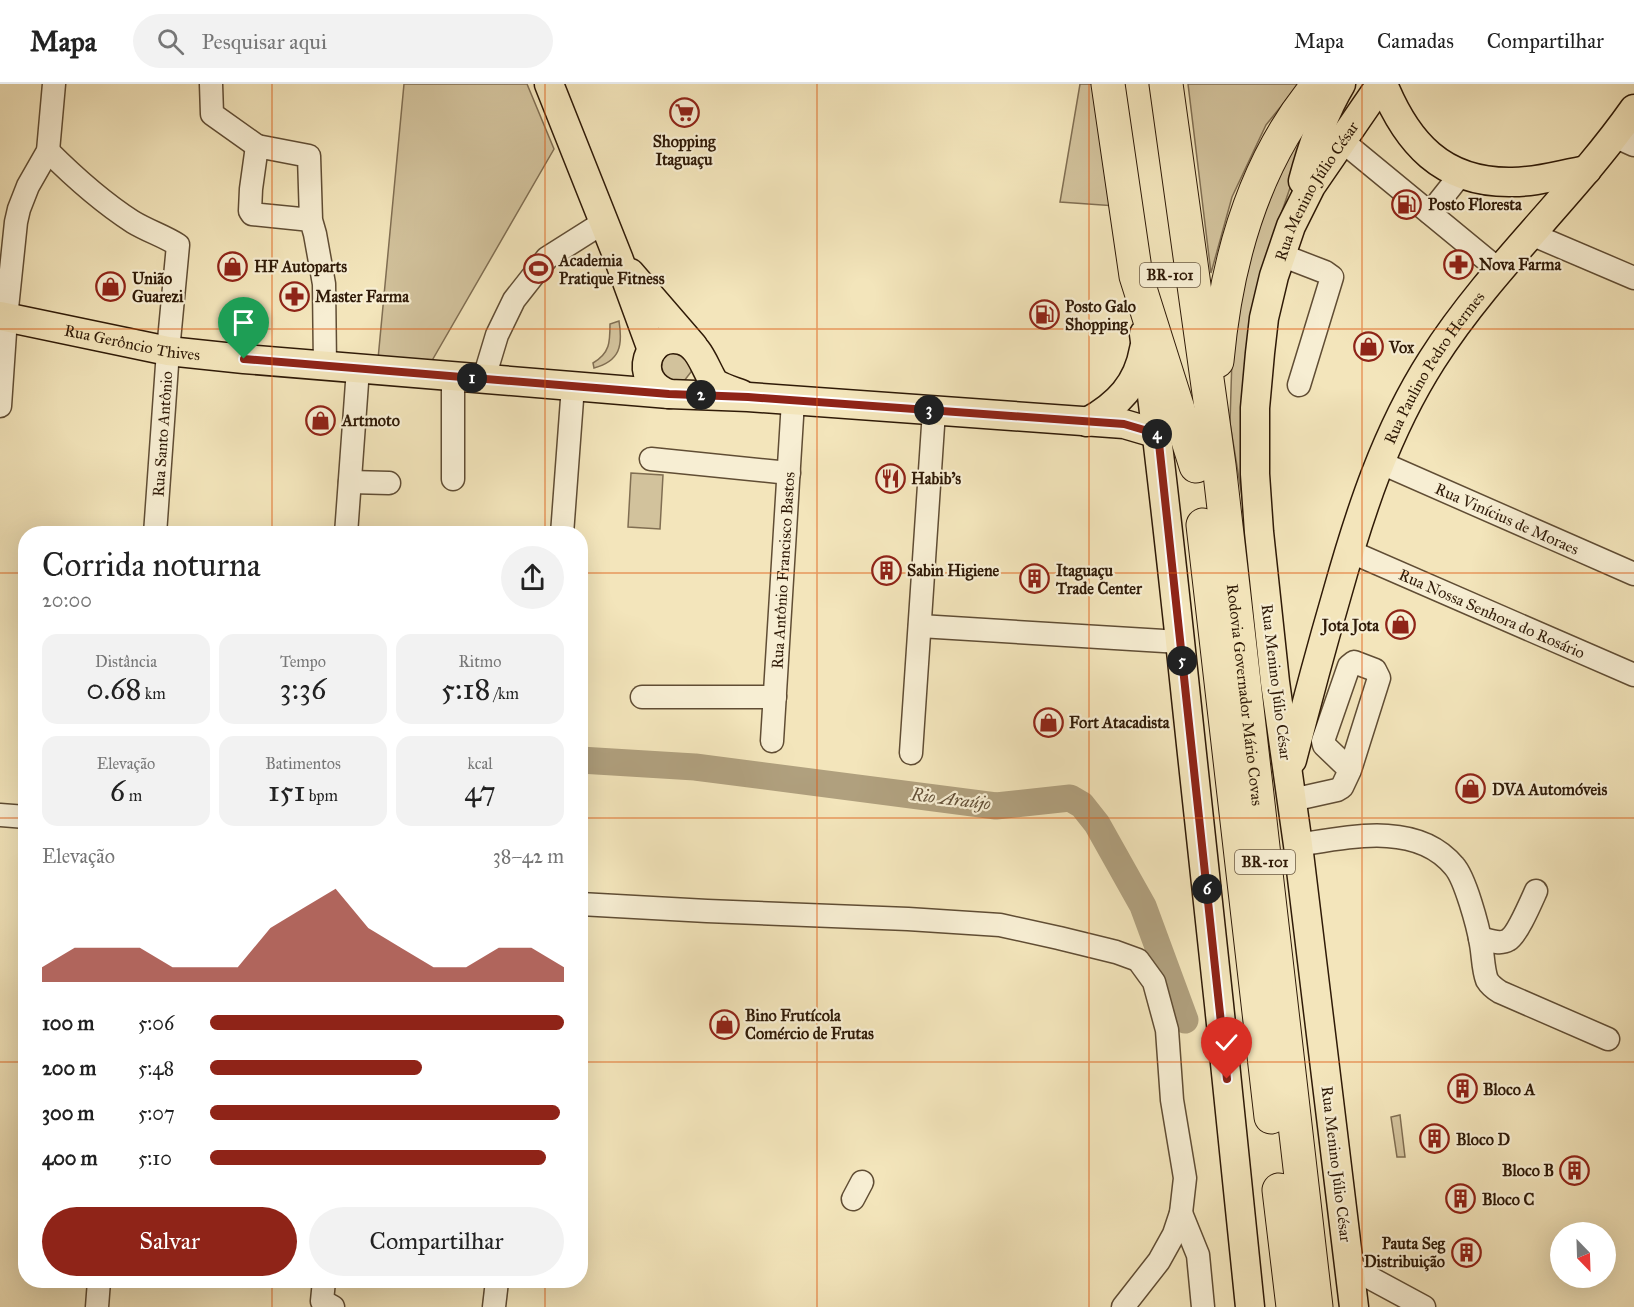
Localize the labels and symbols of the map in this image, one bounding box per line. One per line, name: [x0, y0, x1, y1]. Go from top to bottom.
supermarket icon: Shopping Itaguaçu: [668, 97, 700, 129]
street label: Rua Menino Júlio César: [1271, 118, 1363, 263]
place label: Shopping Itaguaçu: [653, 132, 716, 170]
fuel station icon: Posto Floresta: [1391, 188, 1423, 220]
place label: Posto Floresta: [1428, 195, 1523, 214]
pharmacy icon: Nova Farma: [1442, 248, 1474, 280]
shop icon: HF Autoparts: [217, 250, 249, 282]
place label: Academia Pratique Fitness: [558, 251, 665, 289]
sports icon: Academia Pratique Fitness: [522, 253, 554, 285]
place label: Nova Farma: [1479, 255, 1562, 274]
place label: HF Autoparts: [254, 257, 347, 277]
road number: BR-101: [1140, 263, 1200, 287]
place label: União Guarezi: [132, 269, 184, 306]
shop icon: União Guarezi: [95, 271, 127, 303]
pharmacy icon: Master Farma: [278, 280, 310, 312]
place label: Master Farma: [315, 287, 410, 306]
street label: Rua Paulino Pedro Hermes: [1380, 287, 1489, 447]
pin: [218, 297, 269, 359]
place label: Posto Galo Shopping: [1065, 297, 1136, 335]
fuel station icon: Posto Galo Shopping: [1028, 299, 1060, 331]
street label: Rua Gerôncio Thives: [63, 321, 201, 364]
shop icon: Vox: [1352, 331, 1384, 363]
place label: Vox: [1388, 338, 1415, 357]
pin: 1: [457, 363, 487, 393]
street label: Rua Santo Antônio: [149, 370, 176, 498]
pin: 2: [686, 380, 716, 410]
pin: 3: [914, 395, 944, 425]
shop icon: Artmoto: [305, 404, 337, 436]
place label: Artmoto: [341, 411, 400, 430]
pin: 4: [1142, 419, 1172, 449]
restaurant icon: Habib's: [874, 462, 906, 494]
place label: Habib's: [911, 469, 961, 488]
street label: Rua Antônio Francisco Bastos: [767, 471, 799, 670]
street label: Rua Vinícius de Moraes: [1432, 479, 1582, 559]
building icon: Sabin Higiene: [870, 554, 902, 586]
place label: Sabin Higiene: [907, 561, 1000, 581]
place label: Itaguaçu Trade Center: [1055, 561, 1143, 598]
building icon: Itaguaçu Trade Center: [1019, 563, 1051, 595]
street label: Rua Nossa Senhora do Rosário: [1396, 565, 1588, 663]
street label: Rodovia Governador Mário Covas: [1223, 583, 1267, 807]
street label: Rua Menino Júlio César: [1256, 603, 1296, 761]
shop icon: Jota Jota: [1384, 609, 1416, 641]
place label: Jota Jota: [1320, 616, 1380, 636]
pin: 5: [1167, 646, 1197, 676]
shop icon: Fort Atacadista: [1032, 706, 1064, 738]
place label: Fort Atacadista: [1069, 713, 1171, 732]
shop icon: DVA Automóveis: [1455, 773, 1487, 805]
place label: DVA Automóveis: [1492, 780, 1608, 799]
water label: Rio Araújo: [909, 783, 992, 815]
road number: BR-101: [1235, 850, 1295, 874]
pin: 6: [1192, 874, 1222, 904]
place label: Bino Frutícola Comércio de Frutas: [745, 1006, 874, 1043]
shop icon: Bino Frutícola Comércio de Frutas: [708, 1008, 740, 1040]
pin: [1201, 1017, 1252, 1079]
building icon: Bloco A: [1446, 1073, 1478, 1105]
place label: Bloco A: [1483, 1080, 1535, 1099]
street label: Rua Menino Júlio César: [1316, 1085, 1356, 1243]
building icon: Bloco D: [1419, 1123, 1451, 1155]
place label: Bloco D: [1456, 1130, 1510, 1149]
building icon: Bloco B: [1559, 1154, 1591, 1186]
place label: Bloco B: [1502, 1161, 1554, 1180]
building icon: Bloco C: [1445, 1183, 1477, 1215]
place label: Bloco C: [1482, 1190, 1534, 1209]
north arrow: [1550, 1222, 1616, 1288]
place label: Pauta Seg Distribuição: [1364, 1234, 1446, 1272]
building icon: Pauta Seg Distribuição: [1450, 1236, 1482, 1268]

